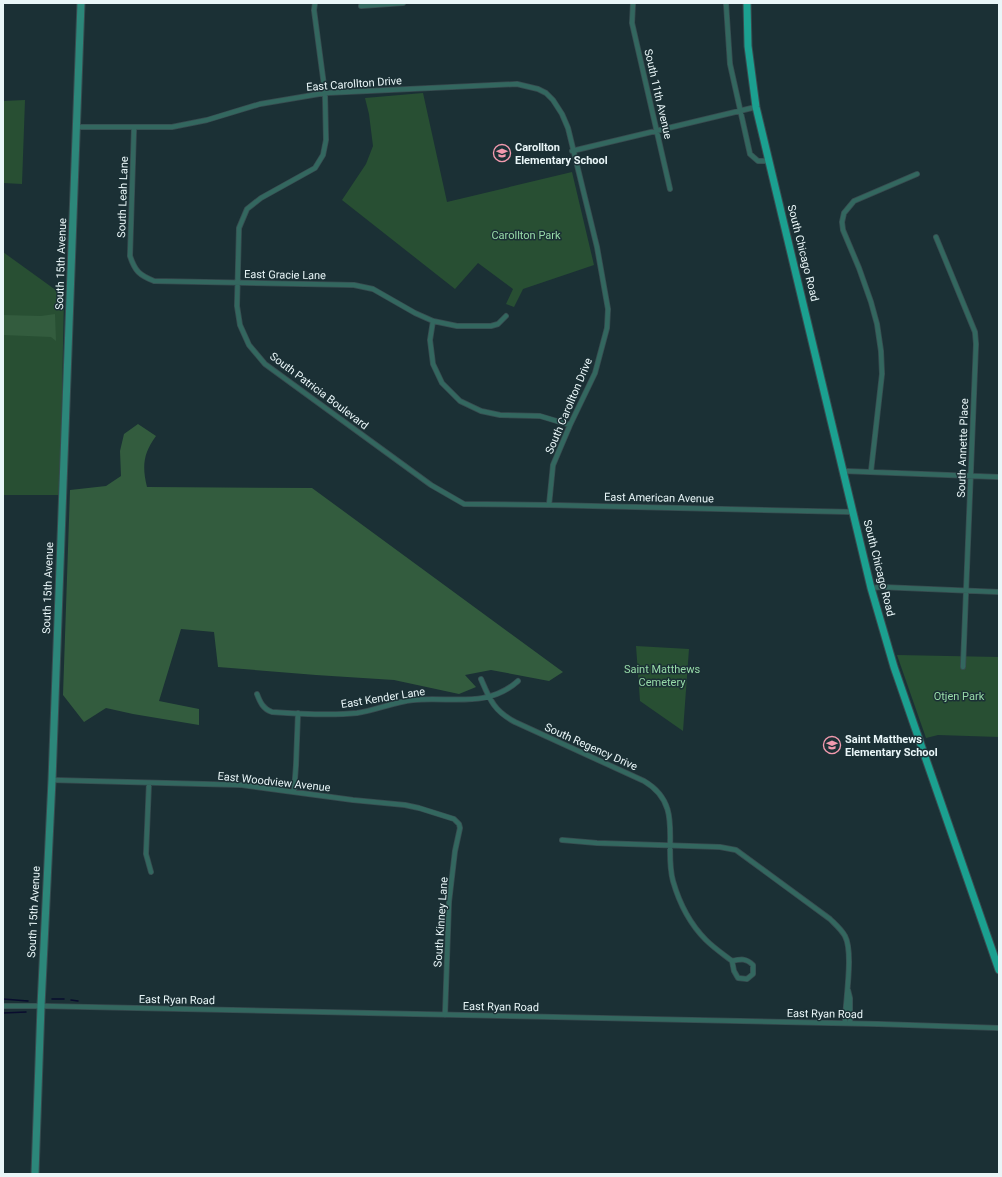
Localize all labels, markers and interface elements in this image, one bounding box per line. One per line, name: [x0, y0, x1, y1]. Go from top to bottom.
street label: South 11th Avenue: [641, 48, 675, 140]
street label: East Carollton Drive: [306, 74, 402, 94]
place label: Carollton Elementary School: [515, 141, 608, 167]
school or university icon: Carollton Elementary School: [492, 143, 512, 163]
street label: South Leah Lane: [115, 156, 131, 238]
street label: South Chicago Road: [785, 203, 821, 303]
street label: South 15th Avenue: [53, 218, 69, 310]
park label: Carollton Park: [491, 229, 561, 242]
street label: East Gracie Lane: [244, 268, 326, 282]
street label: South Patricia Boulevard: [267, 350, 371, 432]
street label: South Carollton Drive: [543, 356, 595, 456]
street label: South Annette Place: [955, 398, 971, 498]
street label: East American Avenue: [604, 491, 714, 505]
street label: South Chicago Road: [861, 518, 897, 618]
street label: South 15th Avenue: [40, 542, 56, 634]
park label: Saint Matthews Cemetery: [624, 663, 700, 689]
street label: East Kender Lane: [340, 685, 426, 711]
park label: Otjen Park: [934, 690, 985, 703]
street label: South Regency Drive: [543, 721, 640, 773]
place label: Saint Matthews Elementary School: [845, 733, 938, 759]
school or university icon: Saint Matthews Elementary School: [822, 735, 842, 755]
street label: East Woodview Avenue: [217, 770, 331, 794]
street label: South 15th Avenue: [25, 866, 43, 958]
street label: South Kinney Lane: [431, 876, 451, 968]
street label: East Ryan Road: [139, 993, 215, 1007]
street label: East Ryan Road: [463, 1000, 539, 1014]
street label: East Ryan Road: [787, 1007, 863, 1021]

